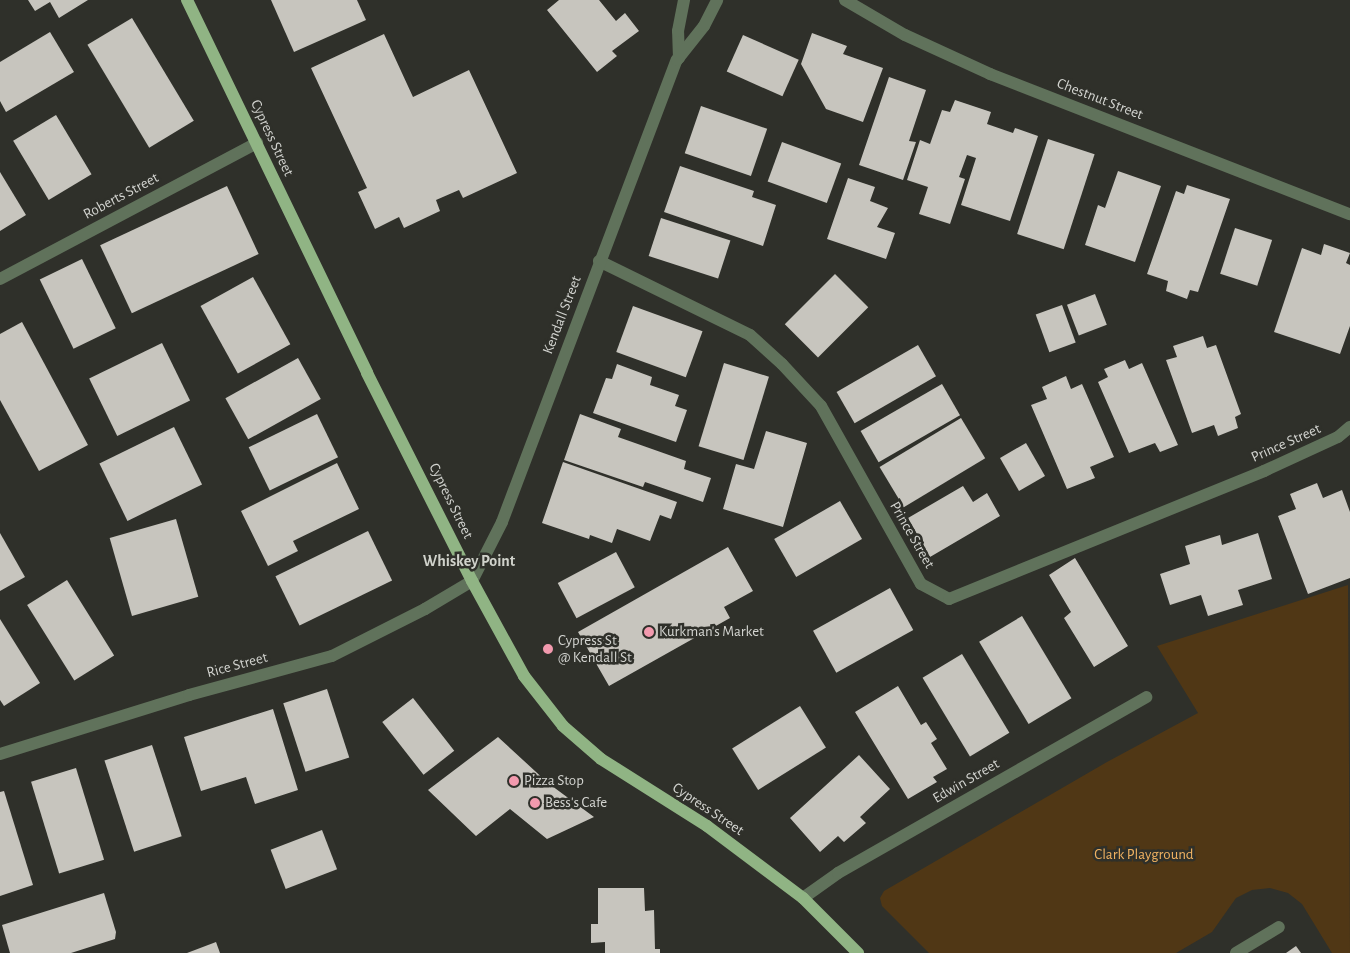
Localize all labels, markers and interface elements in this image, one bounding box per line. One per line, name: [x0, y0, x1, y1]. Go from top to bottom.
street label: Chestnut Street: [1054, 74, 1146, 124]
street label: Cypress Street: [246, 97, 298, 179]
street label: Roberts Street: [80, 169, 162, 223]
street label: Kendall Street: [539, 273, 585, 357]
street label: Prince Street: [1248, 420, 1324, 466]
street label: Cypress Street: [425, 460, 477, 542]
street label: Prince Street: [886, 498, 938, 572]
district label: Whiskey Point: [423, 551, 515, 571]
place label: Kurkman's Market: [659, 623, 764, 641]
marker: Kurkman's Market: [643, 626, 655, 638]
place label: Cypress St @ Kendall St: [558, 631, 632, 666]
marker: Cypress St @ Kendall St: [542, 643, 554, 655]
street label: Rice Street: [205, 648, 269, 682]
street label: Edwin Street: [930, 755, 1002, 807]
place label: Pizza Stop: [524, 772, 584, 790]
marker: Pizza Stop: [508, 775, 520, 787]
street label: Cypress Street: [669, 779, 747, 839]
place label: Bess's Cafe: [545, 794, 607, 812]
marker: Bess's Cafe: [529, 797, 541, 809]
park label: Clark Playground: [1094, 846, 1194, 864]

